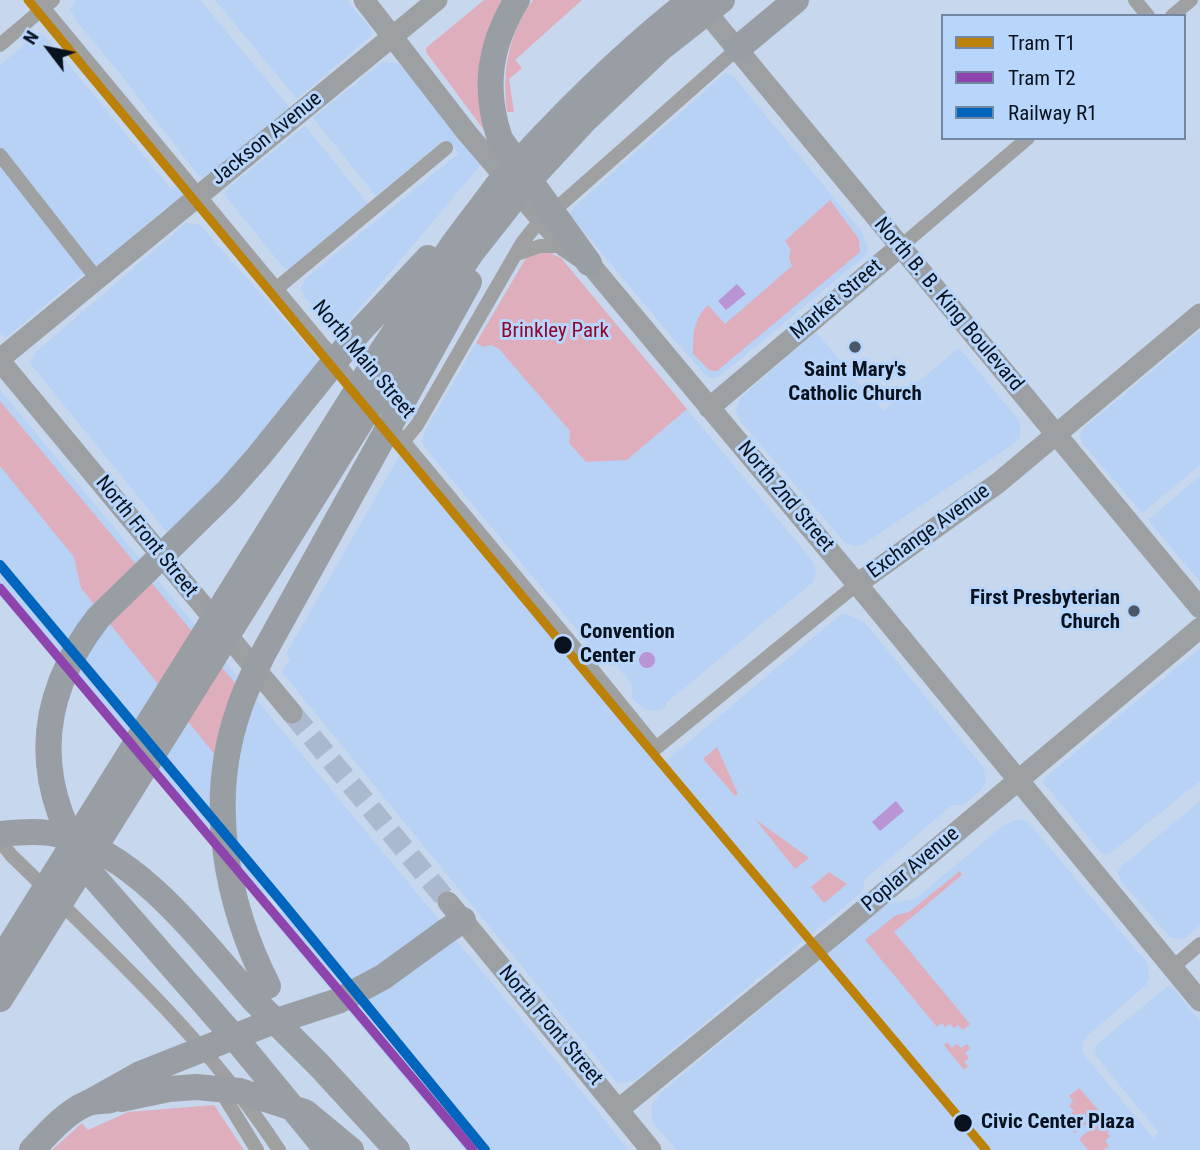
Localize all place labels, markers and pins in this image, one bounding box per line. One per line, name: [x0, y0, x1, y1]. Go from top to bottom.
marker: Saint Mary's Catholic Church: [847, 339, 863, 355]
place label: Saint Mary's Catholic Church: [788, 358, 922, 408]
place label: First Presbyterian Church: [970, 586, 1120, 636]
marker: First Presbyterian Church: [1126, 603, 1142, 619]
place label: Convention Center: [580, 620, 675, 670]
marker: Convention Center: [552, 634, 574, 656]
place label: Civic Center Plaza: [981, 1110, 1135, 1136]
marker: Civic Center Plaza: [952, 1112, 974, 1134]

